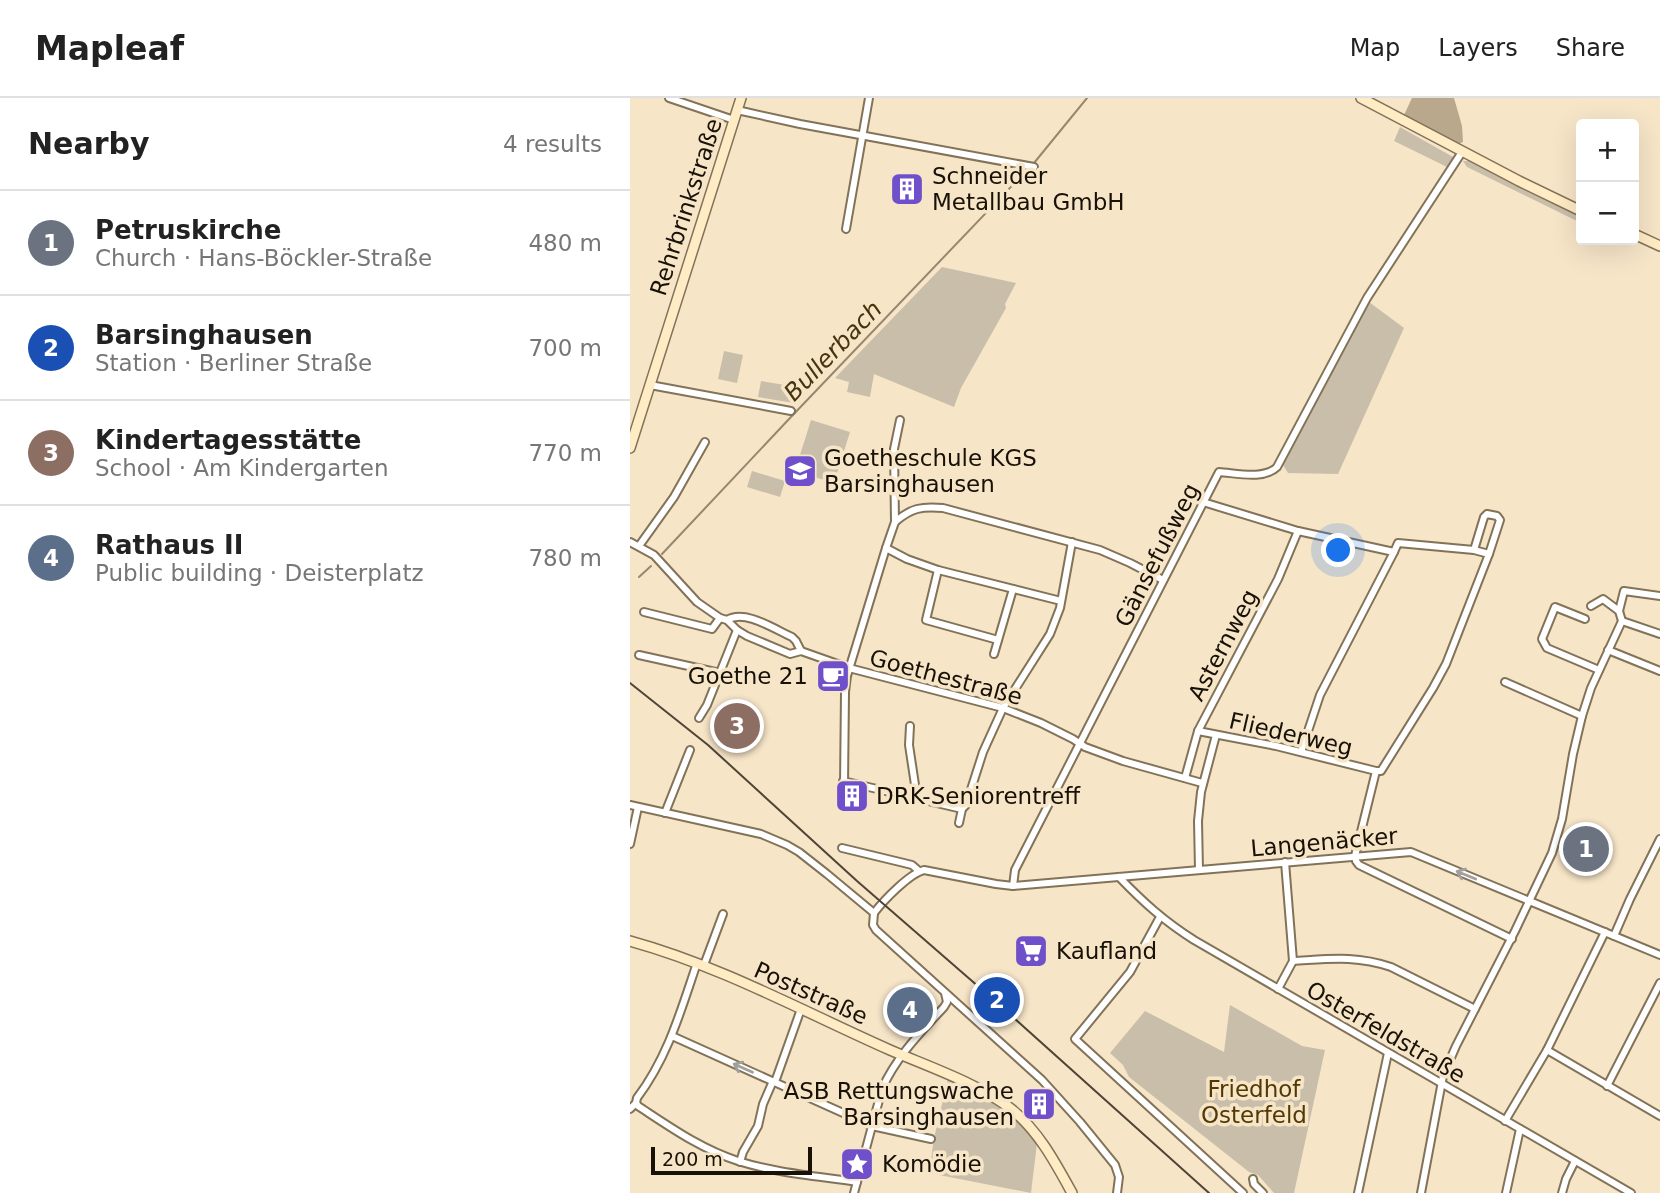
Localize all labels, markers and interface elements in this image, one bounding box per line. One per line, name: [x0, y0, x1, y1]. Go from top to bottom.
text: Mapleaf: [35, 29, 184, 68]
text: Map: [1350, 34, 1400, 62]
text: Layers: [1438, 34, 1518, 62]
text: Share: [1556, 34, 1625, 62]
street label: Rehrbrinkstraße: [645, 115, 727, 299]
map controls: [1576, 119, 1639, 245]
button: +: [1576, 119, 1639, 182]
text: Nearby: [28, 126, 150, 161]
text: 4 results: [503, 131, 602, 157]
place label: Schneider Metallbau GmbH: [932, 163, 1125, 215]
building icon: Schneider Metallbau GmbH: [888, 170, 926, 208]
button: −: [1576, 182, 1639, 245]
text: Petruskirche: [95, 215, 282, 245]
text: 1: [43, 230, 59, 256]
text: 480 m: [528, 230, 602, 256]
text: Church · Hans-Böckler-Straße: [95, 245, 432, 271]
water label: Bullerbach: [778, 295, 888, 407]
text: Barsinghausen: [95, 320, 313, 350]
text: 2: [43, 335, 59, 361]
text: 700 m: [528, 335, 602, 361]
text: Station · Berliner Straße: [95, 350, 372, 376]
text: Kindertagesstätte: [95, 425, 361, 455]
text: 3: [43, 440, 59, 466]
text: 770 m: [528, 440, 602, 466]
place label: Goetheschule KGS Barsinghausen: [824, 445, 1037, 497]
school or university icon: Goetheschule KGS Barsinghausen: [781, 452, 819, 490]
text: School · Am Kindergarten: [95, 455, 389, 481]
street label: Gänsefußweg: [1110, 479, 1204, 631]
text: Rathaus II: [95, 530, 243, 560]
your location: [1321, 533, 1355, 567]
text: 4: [43, 545, 59, 571]
text: 780 m: [528, 545, 602, 571]
text: Public building · Deisterplatz: [95, 560, 423, 586]
street label: Asternweg: [1183, 585, 1263, 705]
street label: Goethestraße: [867, 644, 1025, 710]
cafe icon: Goethe 21: [814, 657, 852, 695]
place label: Goethe 21: [688, 663, 808, 689]
pin: 3: [714, 700, 760, 752]
street label: Fliederweg: [1227, 707, 1355, 761]
building icon: DRK-Seniorentreff: [833, 777, 871, 815]
place label: DRK-Seniorentreff: [876, 783, 1081, 809]
street label: Langenäcker: [1249, 823, 1399, 861]
pin: 1: [1563, 823, 1609, 875]
one-way arrow: [1456, 867, 1478, 880]
supermarket icon: Kaufland: [1012, 932, 1050, 970]
place label: Kaufland: [1056, 938, 1157, 964]
street label: Poststraße: [750, 956, 872, 1030]
pin: 2: [974, 974, 1020, 1026]
street label: Osterfeldstraße: [1302, 976, 1470, 1088]
pin: 4: [887, 984, 933, 1036]
one-way arrow: [733, 1061, 754, 1074]
park label: Friedhof Osterfeld: [1201, 1076, 1307, 1128]
place label: ASB Rettungswache Barsinghausen: [783, 1078, 1014, 1130]
building icon: ASB Rettungswache Barsinghausen: [1020, 1085, 1058, 1123]
scale bar: [651, 1144, 812, 1176]
place icon: Komödie: [838, 1145, 876, 1183]
text: 200 m: [662, 1148, 723, 1170]
place label: Komödie: [882, 1151, 982, 1177]

